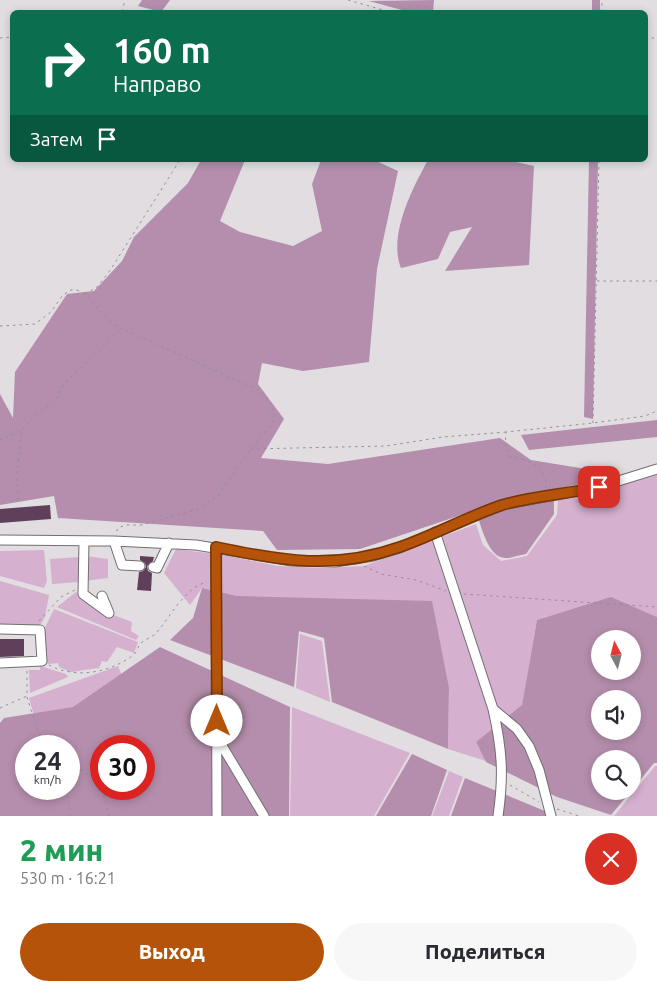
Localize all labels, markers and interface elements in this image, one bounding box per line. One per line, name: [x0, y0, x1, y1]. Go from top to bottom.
icon: right: [30, 30, 95, 95]
text: 160 m: [113, 30, 211, 70]
text: Направо: [113, 71, 201, 96]
icon: arrive: [93, 125, 121, 153]
text: Затем: [30, 128, 83, 150]
pin: [578, 466, 620, 508]
icon: arrive: [585, 473, 613, 501]
north arrow: [591, 630, 641, 680]
map controls: [591, 630, 641, 800]
button: sound: [591, 690, 641, 740]
position arrow: [190, 694, 242, 746]
speed limit sign: 30: [90, 735, 155, 800]
text: 24: [33, 747, 62, 775]
button: search: [591, 750, 641, 800]
text: km/h: [34, 773, 61, 786]
text: 2 мин: [20, 833, 103, 867]
button: close: [585, 833, 637, 885]
text: 530 m · 16:21: [20, 869, 116, 887]
button: Выход: [20, 923, 324, 981]
button: Поделиться: [334, 923, 637, 981]

